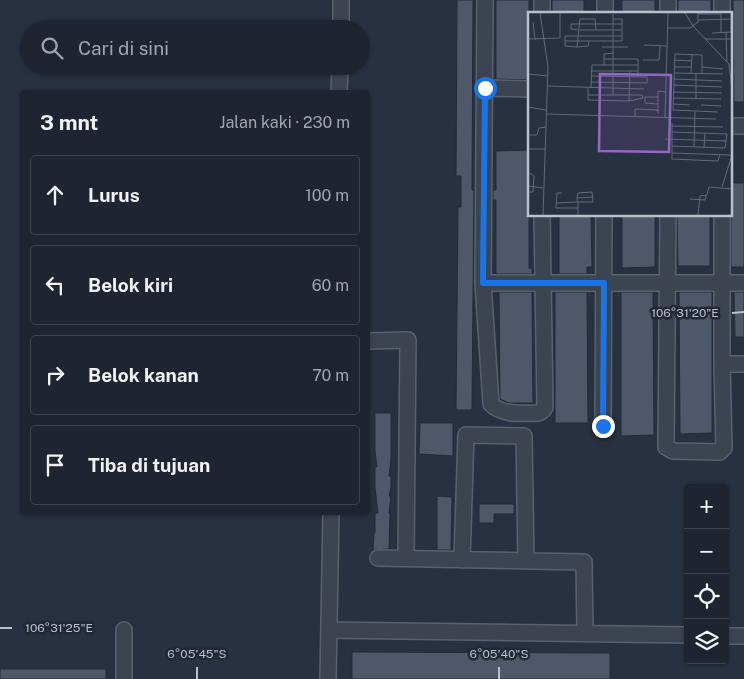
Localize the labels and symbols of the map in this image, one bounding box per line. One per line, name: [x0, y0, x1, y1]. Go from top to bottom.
inset map: [528, 12, 732, 216]
route start: [474, 77, 497, 100]
text: 106°31'20"E: [651, 306, 719, 320]
route end: [592, 415, 615, 438]
text: 106°31'25"E: [25, 621, 93, 635]
text: 6°05'45"S: [167, 647, 227, 661]
text: 6°05'40"S: [469, 647, 529, 661]

